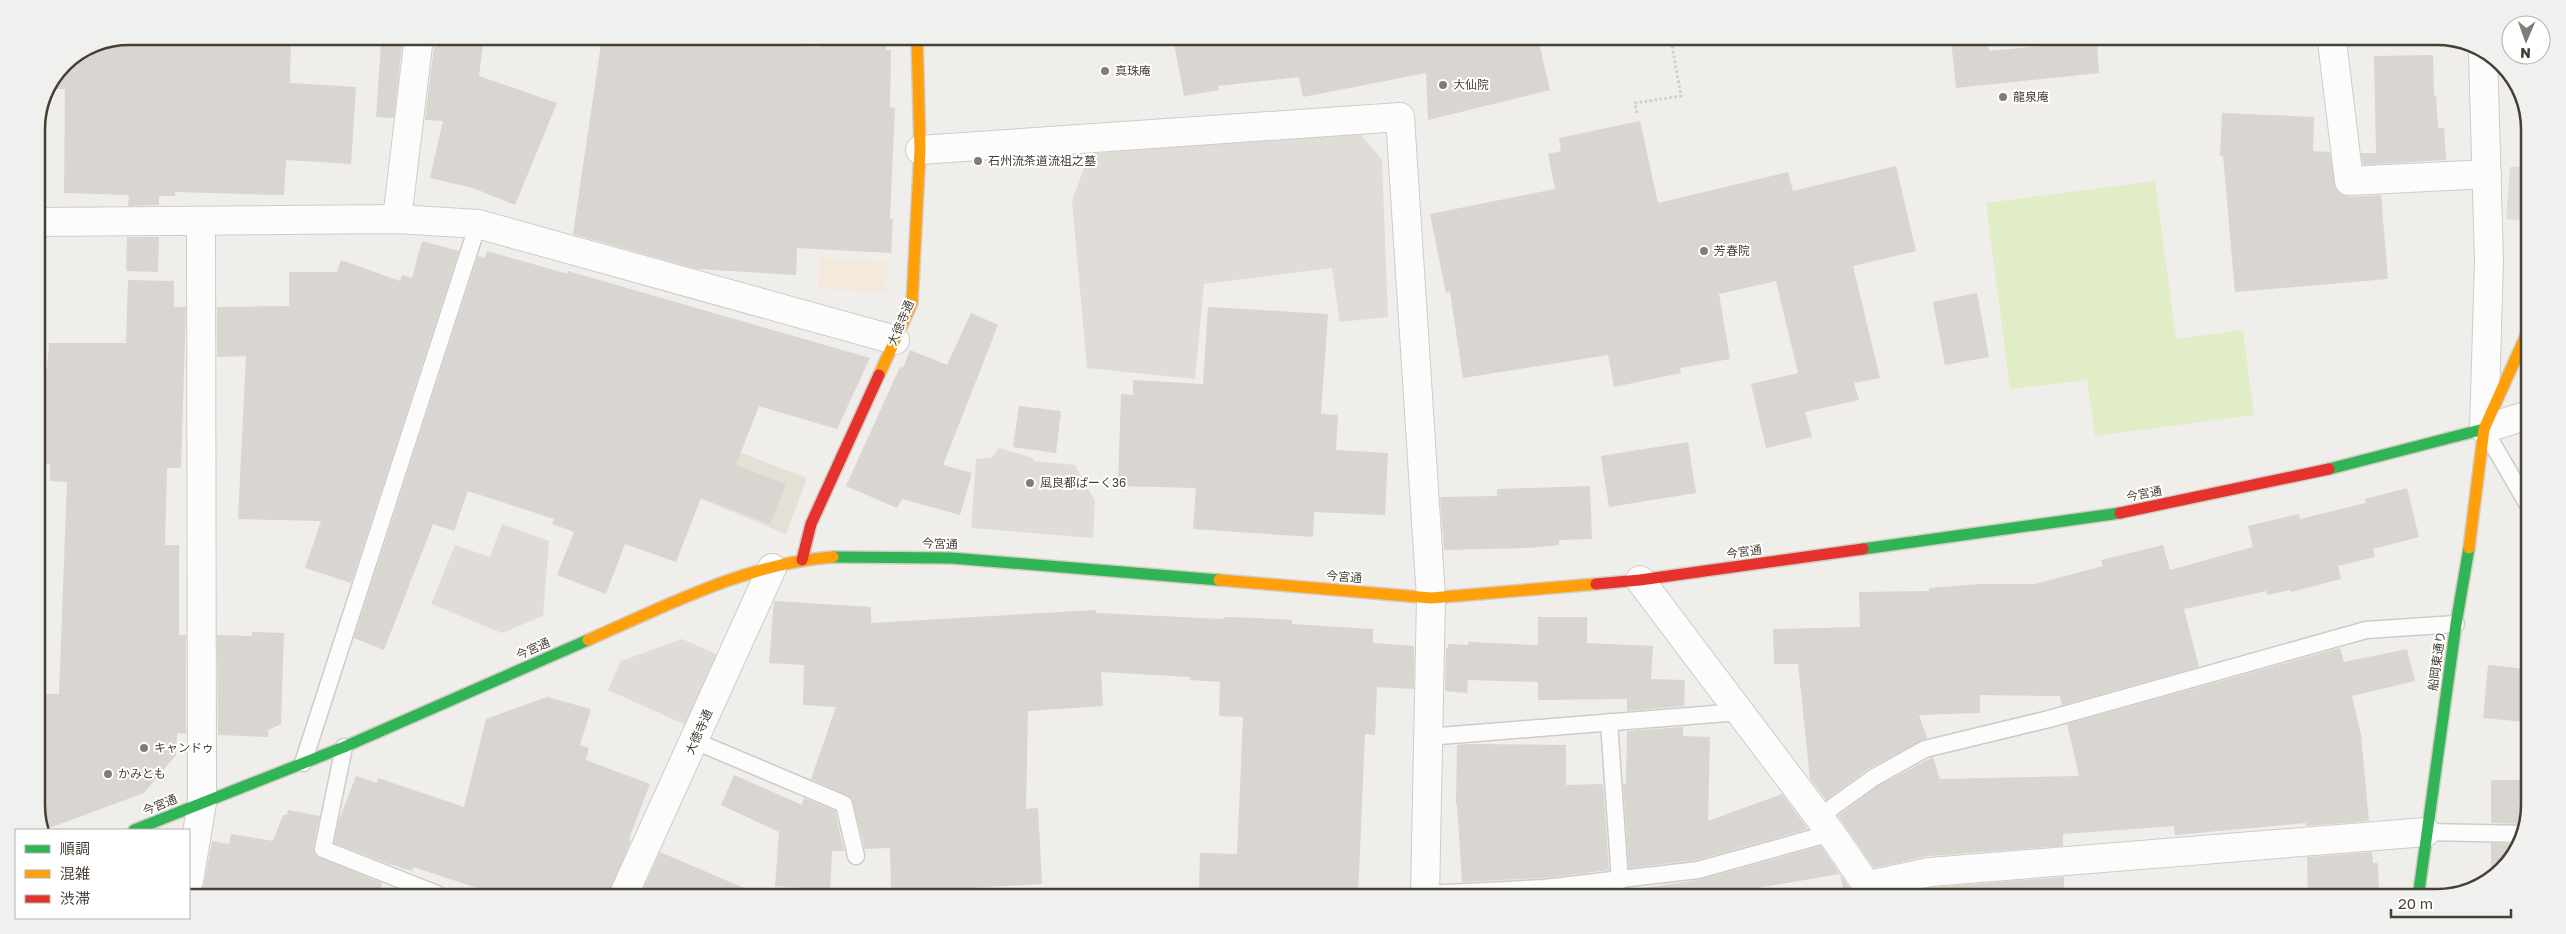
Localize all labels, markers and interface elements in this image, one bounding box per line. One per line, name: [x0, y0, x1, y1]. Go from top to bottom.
north arrow: [2501, 15, 2551, 65]
text: N: [2520, 45, 2531, 62]
place label: 真珠庵: [1115, 63, 1151, 78]
marker: 真珠庵: [1099, 65, 1111, 77]
place label: 大仙院: [1453, 77, 1489, 92]
marker: 大仙院: [1437, 79, 1449, 91]
place label: 龍泉庵: [2013, 89, 2049, 104]
marker: 龍泉庵: [1997, 91, 2009, 103]
place label: 石州流茶道流祖之墓: [988, 153, 1096, 168]
marker: 石州流茶道流祖之墓: [972, 155, 984, 167]
place label: 芳春院: [1714, 243, 1750, 258]
marker: 芳春院: [1698, 245, 1710, 257]
street label: 大徳寺通: [884, 298, 917, 348]
place label: 風良都ぱーく36: [1040, 475, 1126, 490]
marker: 風良都ぱーく36: [1024, 477, 1036, 489]
street label: 今宮通: [2125, 483, 2163, 504]
street label: 今宮通: [922, 535, 958, 552]
street label: 今宮通: [1725, 542, 1763, 561]
street label: 今宮通: [1325, 567, 1363, 586]
street label: 船岡東通り: [2425, 630, 2448, 692]
street label: 今宮通: [513, 634, 552, 663]
street label: 大徳寺通: [682, 707, 715, 757]
place label: キャンドゥ: [154, 740, 214, 755]
marker: キャンドゥ: [138, 742, 150, 754]
place label: かみとも: [118, 766, 166, 781]
marker: かみとも: [102, 768, 114, 780]
street label: 今宮通: [140, 791, 179, 818]
legend: [15, 829, 190, 919]
text: 順調: [60, 839, 90, 857]
text: 混雑: [60, 864, 90, 882]
scale bar: [2391, 886, 2511, 918]
text: 渋滞: [60, 889, 90, 907]
text: 20 m: [2398, 894, 2433, 912]

